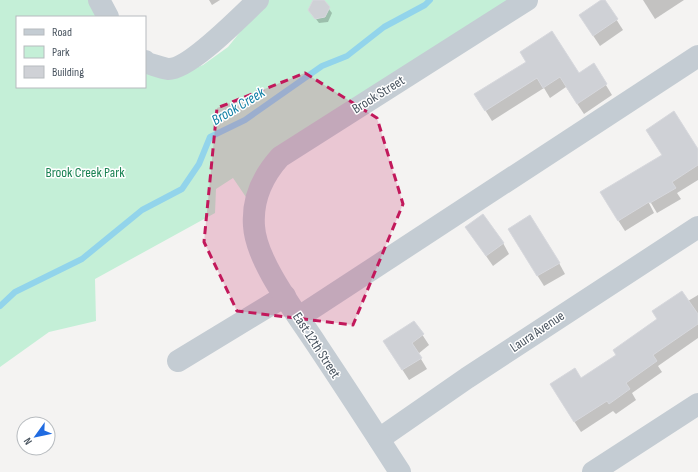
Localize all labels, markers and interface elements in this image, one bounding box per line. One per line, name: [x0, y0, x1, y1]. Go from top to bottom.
legend: [16, 16, 146, 88]
text: Road: [52, 25, 72, 40]
text: Park: [52, 45, 70, 60]
text: Building: [52, 65, 84, 80]
street label: Brook Street: [349, 72, 408, 117]
water label: Brook Creek: [208, 83, 269, 130]
park label: Brook Creek Park: [45, 164, 125, 181]
street label: Laura Avenue: [507, 307, 568, 356]
street label: East 12th Street: [289, 309, 344, 381]
north arrow: [16, 416, 56, 456]
text: N: [21, 435, 35, 447]

